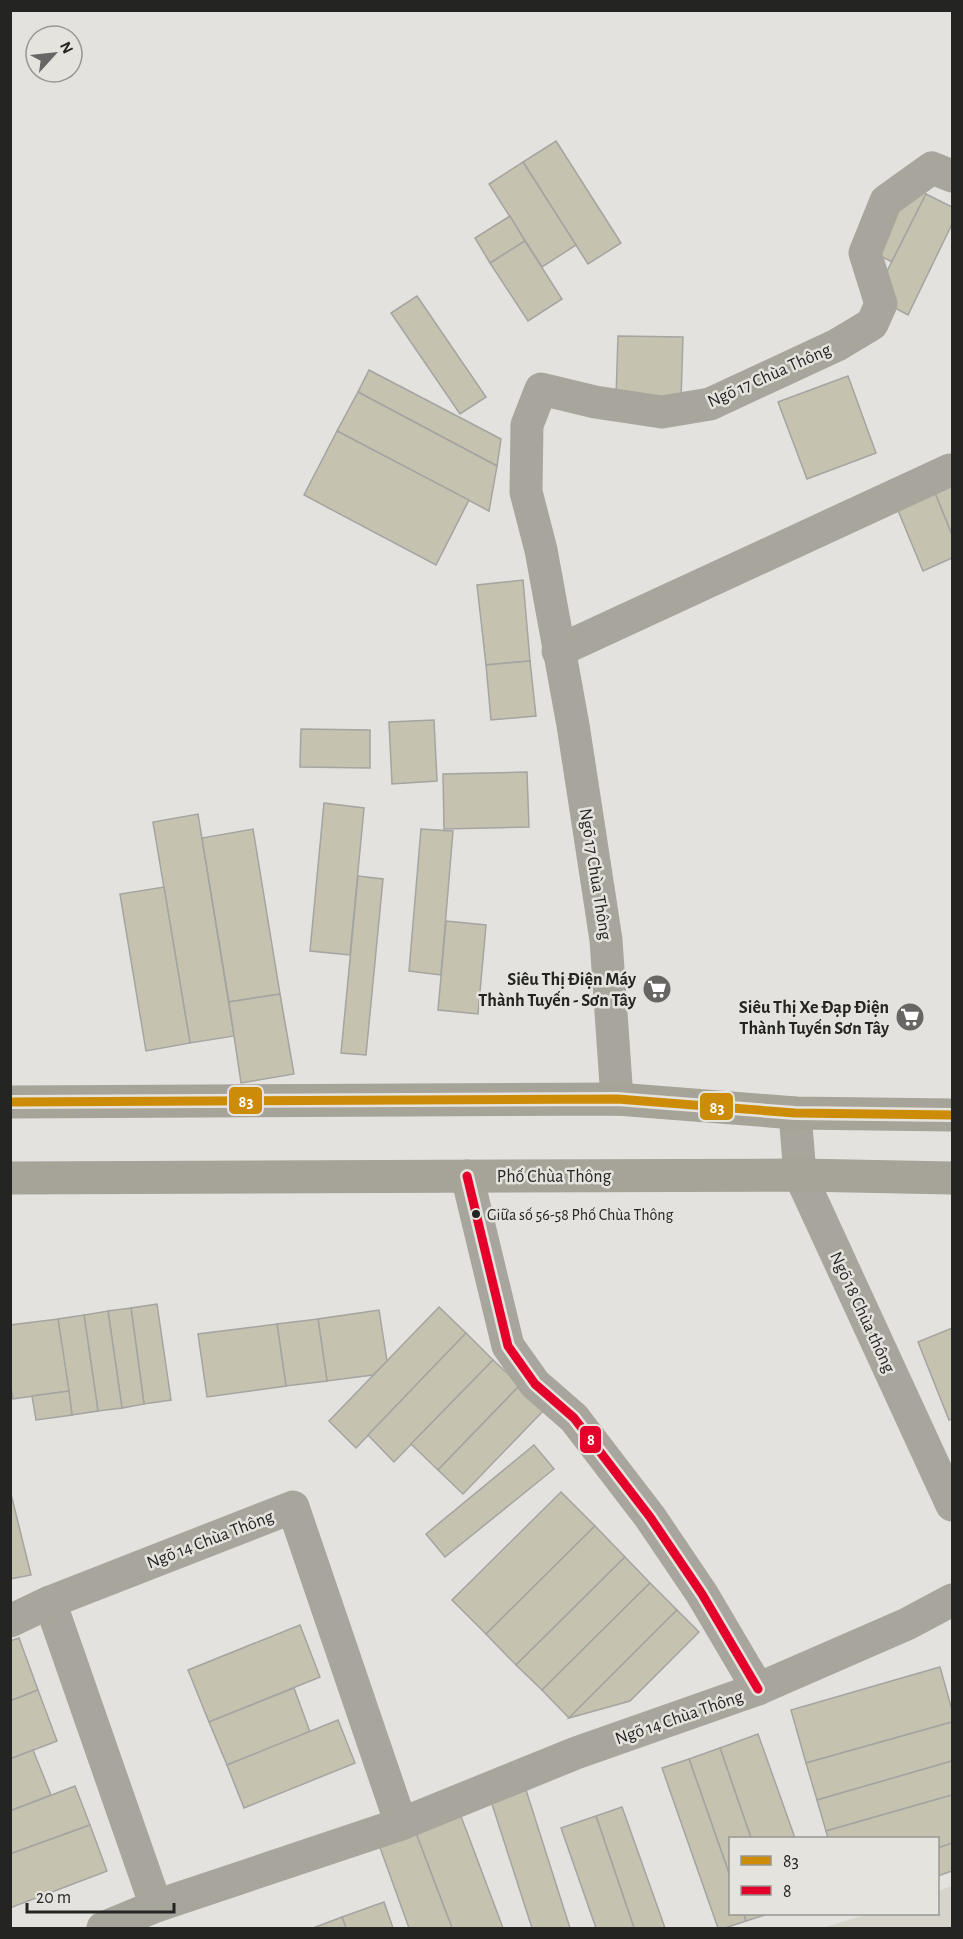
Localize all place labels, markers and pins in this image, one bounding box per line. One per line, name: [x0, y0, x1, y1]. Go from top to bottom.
place label: Siêu Thị Điện Máy Thành Tuyến - Sơn Tây: [478, 971, 637, 1010]
supermarket icon: Siêu Thị Điện Máy Thành Tuyến - Sơn Tây: [641, 973, 673, 1005]
place label: Siêu Thị Xe Đạp Điện Thành Tuyến Sơn Tây: [739, 999, 890, 1038]
supermarket icon: Siêu Thị Xe Đạp Điện Thành Tuyến Sơn Tây: [894, 1001, 926, 1033]
place label: Giữa số 56-58 Phố Chùa Thông: [487, 1207, 673, 1223]
marker: Giữa số 56-58 Phố Chùa Thông: [470, 1208, 482, 1220]

